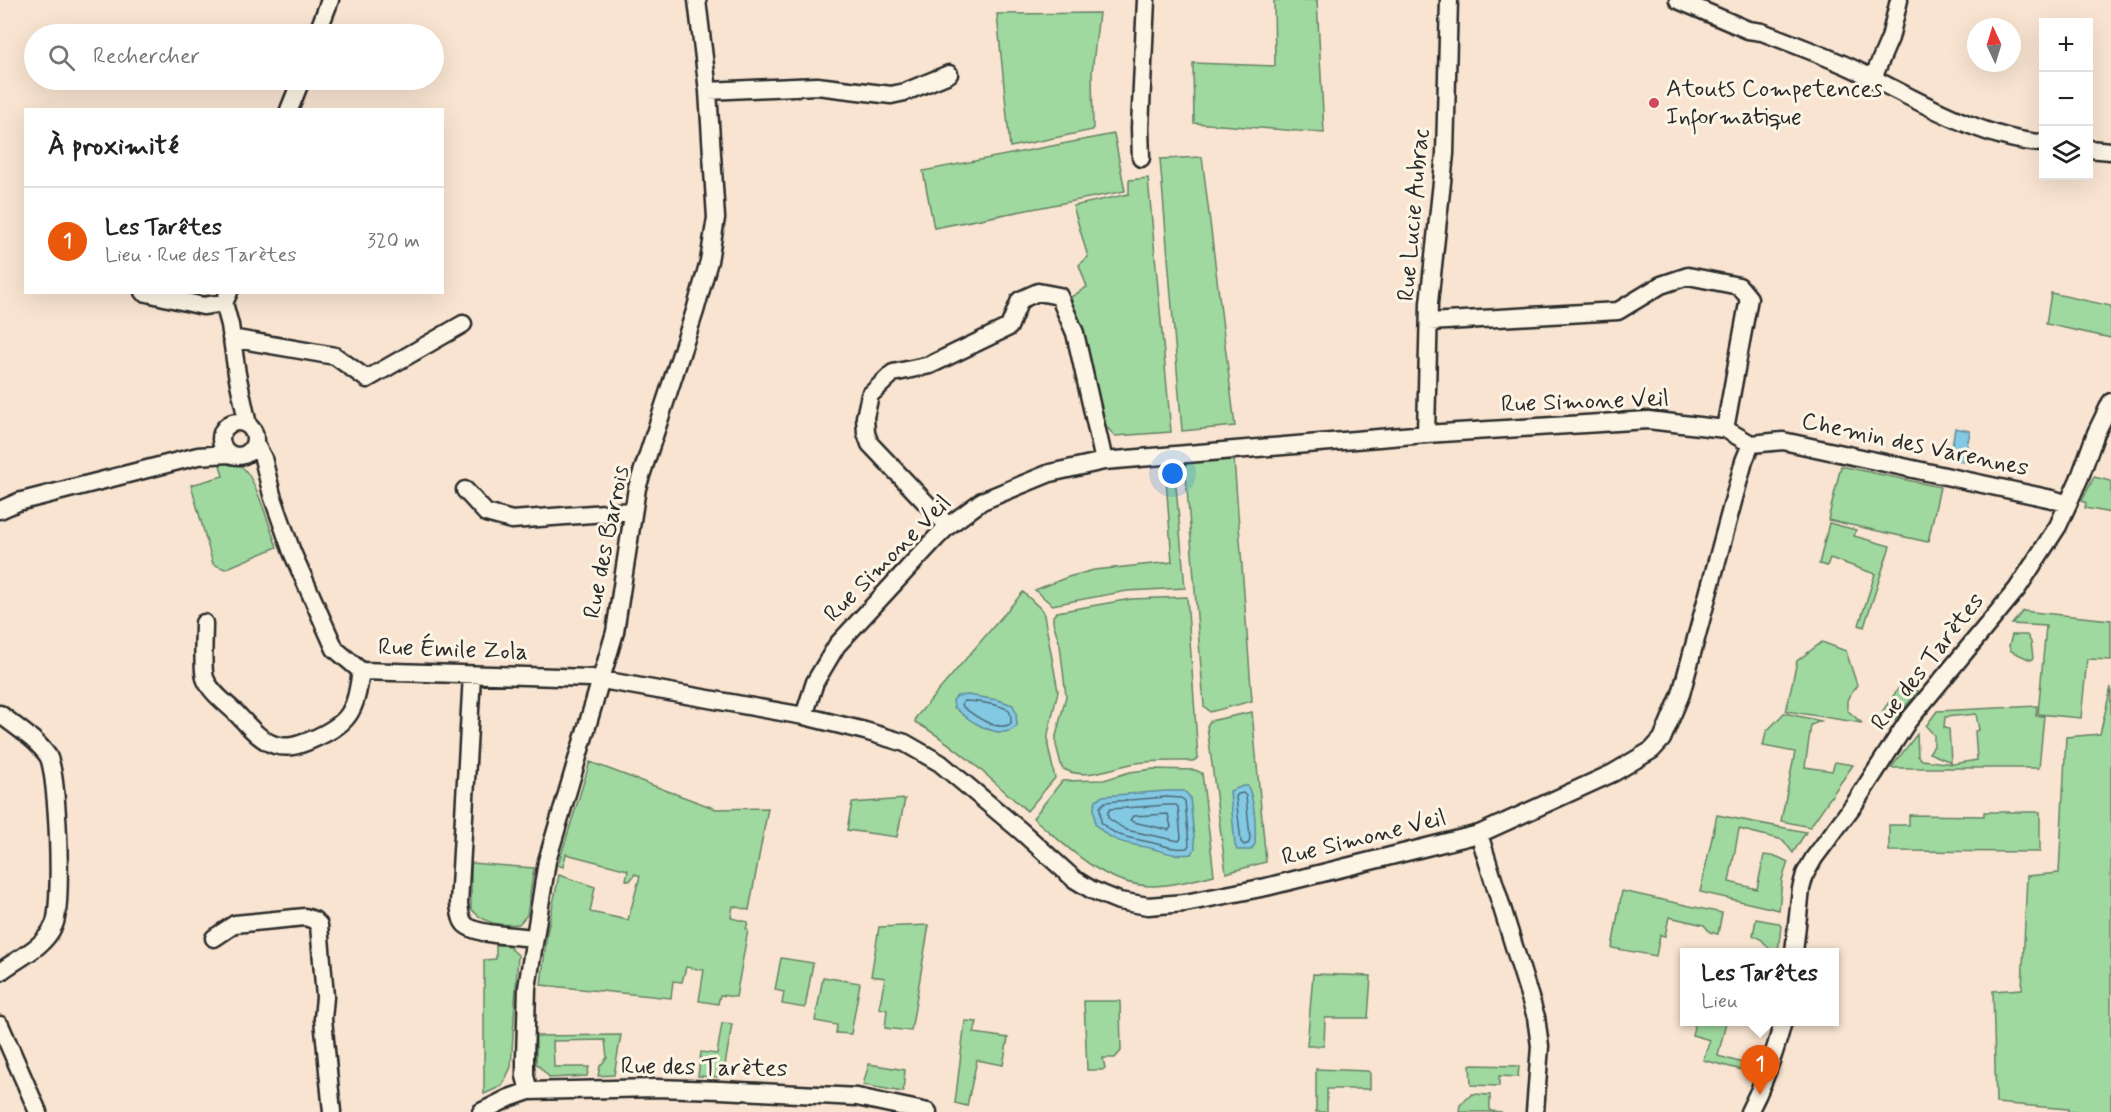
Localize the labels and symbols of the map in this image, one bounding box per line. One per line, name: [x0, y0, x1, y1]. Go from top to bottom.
north arrow: [1967, 18, 2021, 72]
place label: Atouts Competences Informatique: [1666, 74, 1883, 135]
marker: Atouts Competences Informatique: [1647, 96, 1661, 110]
street label: Rue Lucie Aubrac: [1391, 127, 1437, 303]
street label: Rue Simone Veil: [1500, 384, 1670, 420]
street label: Chemin des Varennes: [1799, 406, 2032, 484]
your location: [1158, 459, 1187, 488]
street label: Rue des Barrois: [577, 462, 637, 621]
street label: Rue Simone Veil: [818, 489, 958, 629]
street label: Rue des Tarètes: [1864, 586, 1992, 737]
street label: Rue Émile Zola: [378, 630, 529, 668]
street label: Rue Simone Veil: [1279, 803, 1449, 873]
pin: 1: [1740, 1046, 1780, 1095]
street label: Rue des Tarètes: [620, 1051, 788, 1085]

